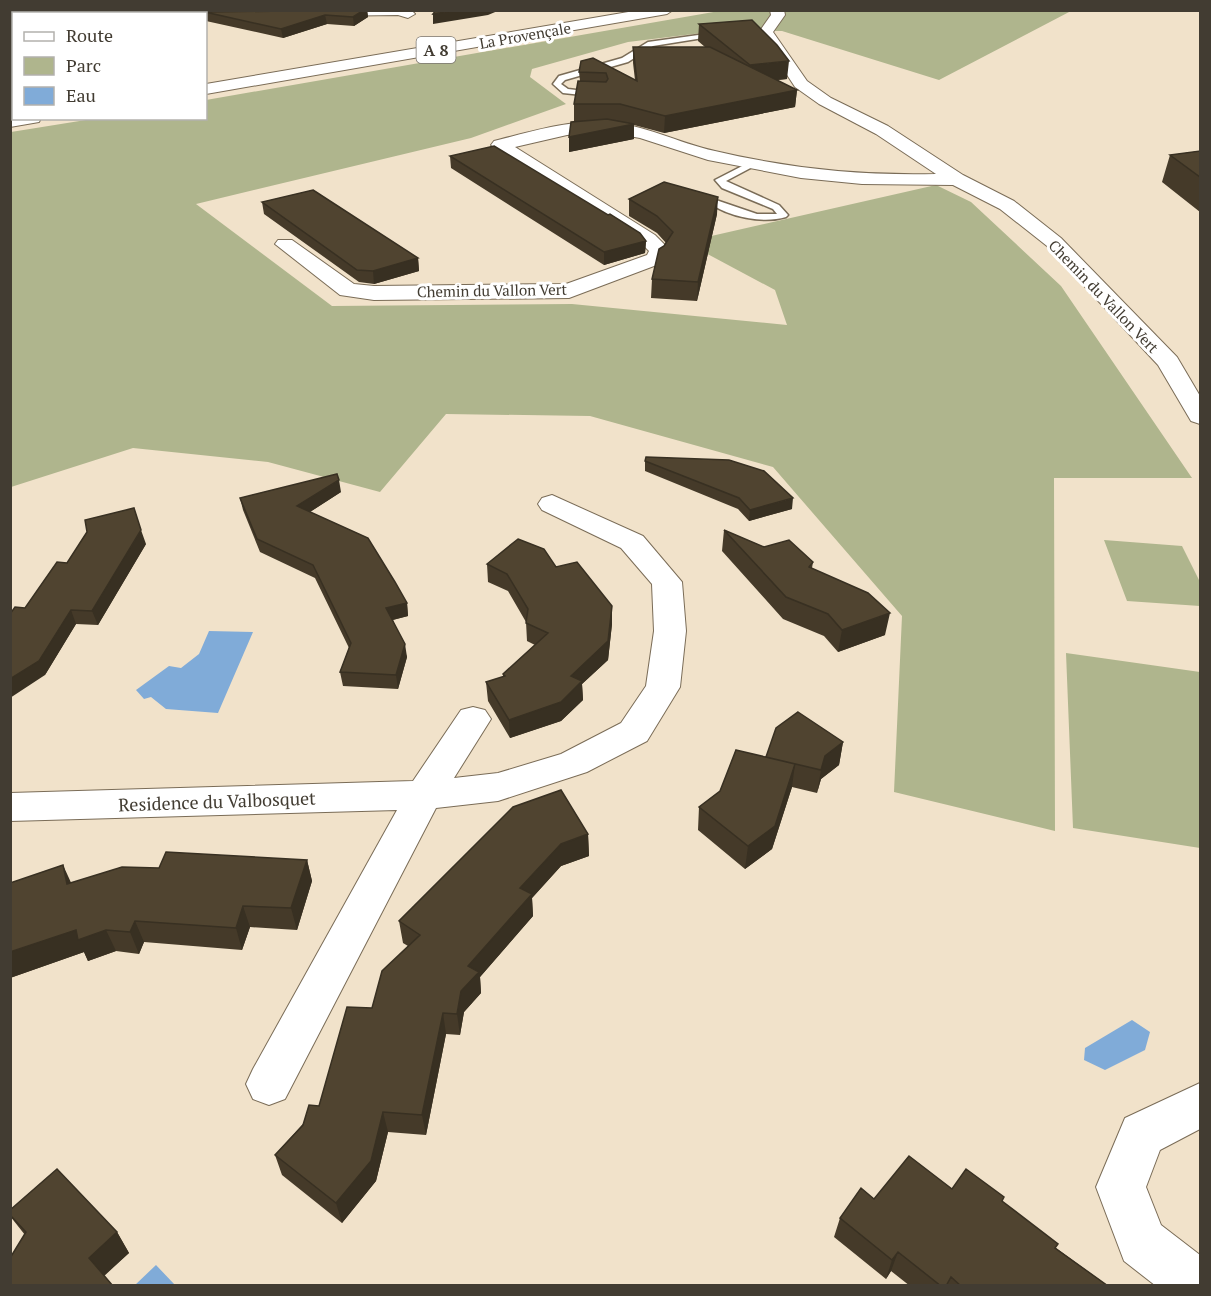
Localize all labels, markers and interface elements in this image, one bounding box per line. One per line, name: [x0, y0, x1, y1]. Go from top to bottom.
legend: [12, 12, 207, 120]
street label: La Provençale: [478, 17, 572, 53]
text: Route: [66, 23, 113, 47]
road number: A 8: [416, 37, 456, 63]
text: Parc: [66, 53, 101, 77]
text: Eau: [66, 83, 96, 107]
street label: Chemin du Vallon Vert: [1045, 235, 1164, 357]
street label: Chemin du Vallon Vert: [417, 279, 568, 301]
street label: Residence du Valbosquet: [118, 786, 316, 816]

